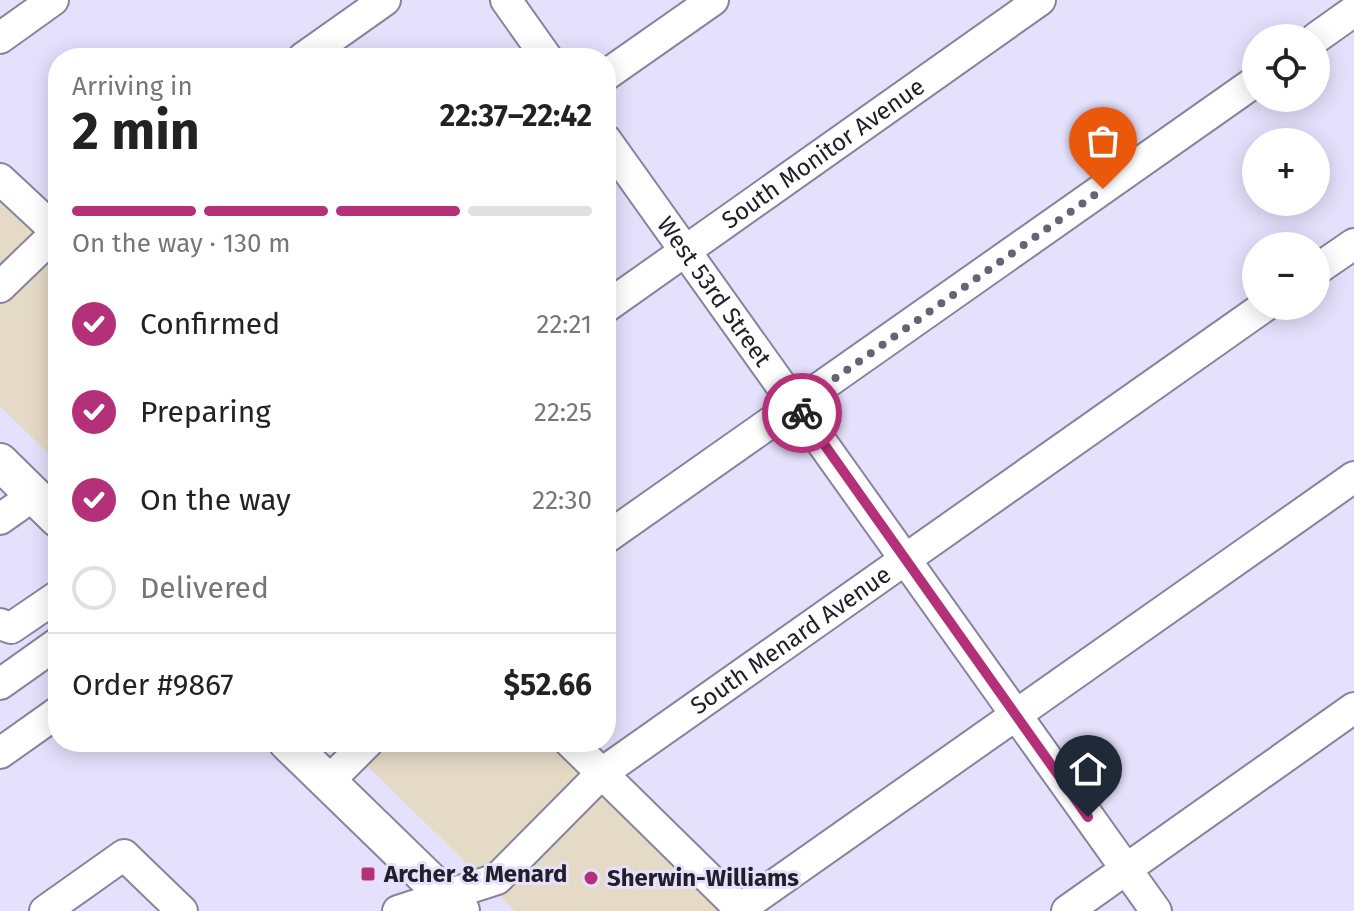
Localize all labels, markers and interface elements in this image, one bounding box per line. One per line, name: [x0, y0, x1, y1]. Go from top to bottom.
map controls: [1242, 24, 1330, 320]
button: locate: [1242, 24, 1330, 112]
text: Arriving in: [72, 71, 193, 102]
street label: South Monitor Avenue: [716, 72, 930, 235]
text: 22:37–22:42: [440, 98, 592, 134]
text: 2 min: [72, 100, 200, 163]
pin: [1069, 107, 1137, 189]
icon: bag: [1081, 119, 1125, 163]
button: +: [1242, 128, 1330, 216]
street label: West 53rd Street: [651, 211, 777, 372]
text: On the way · 130 m: [72, 228, 291, 259]
button: −: [1242, 232, 1330, 320]
icon: check: [72, 302, 116, 346]
text: Confirmed: [140, 306, 280, 342]
text: 22:21: [537, 309, 592, 340]
courier: [762, 373, 842, 453]
icon: check: [72, 390, 116, 434]
icon: bike: [780, 391, 824, 435]
text: Preparing: [140, 394, 271, 430]
text: 22:25: [534, 397, 592, 428]
icon: check: [72, 478, 116, 522]
text: On the way: [140, 482, 291, 518]
text: 22:30: [532, 485, 592, 516]
street label: South Menard Avenue: [685, 560, 896, 720]
text: Delivered: [140, 570, 269, 606]
text: Order #9867: [72, 667, 234, 703]
text: $52.66: [504, 667, 592, 703]
pin: [1054, 735, 1122, 817]
icon: home: [1066, 747, 1110, 791]
place label: Archer & Menard: [383, 860, 567, 888]
place label: Sherwin-Williams: [607, 864, 799, 892]
marker: Archer & Menard: [359, 865, 377, 883]
marker: Sherwin-Williams: [582, 869, 600, 887]

